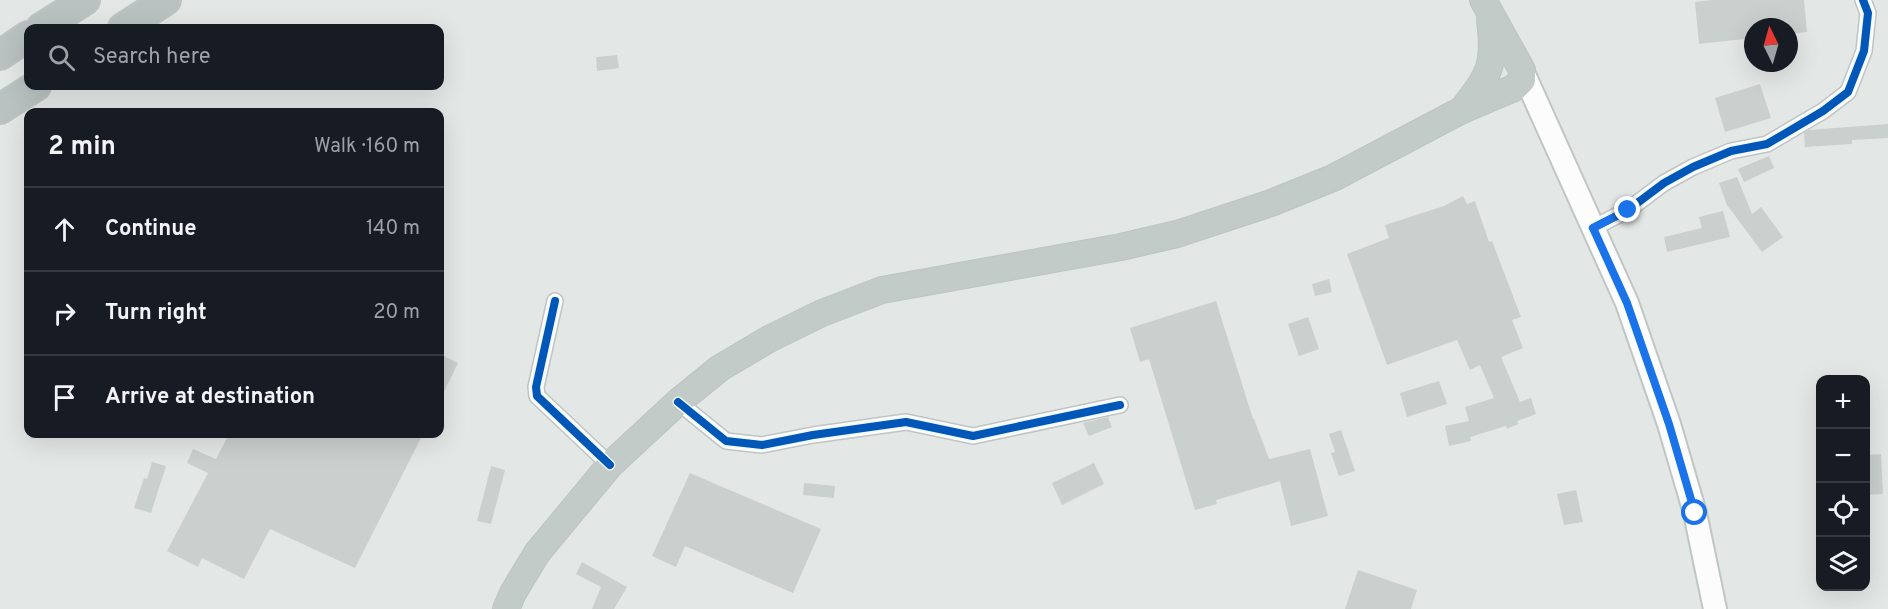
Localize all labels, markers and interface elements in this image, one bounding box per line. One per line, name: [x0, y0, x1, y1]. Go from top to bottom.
north arrow: [1744, 18, 1798, 72]
search box: [24, 24, 444, 90]
icon: search: [45, 41, 78, 74]
text: Search here: [93, 44, 211, 71]
text: 2 min: [48, 131, 116, 164]
text: Walk · 160 m: [314, 134, 420, 160]
route end: [1614, 196, 1640, 222]
icon: ahead: [48, 213, 81, 246]
text: Continue: [105, 216, 196, 243]
text: 140 m: [366, 216, 420, 242]
icon: right: [48, 297, 81, 330]
text: Turn right: [105, 300, 207, 327]
text: 20 m: [373, 300, 420, 326]
map controls: [1816, 375, 1870, 591]
button: +: [1816, 375, 1870, 429]
icon: arrive: [48, 381, 81, 414]
text: Arrive at destination: [105, 384, 315, 411]
button: −: [1816, 429, 1870, 483]
button: locate: [1816, 483, 1870, 537]
route start: [1681, 499, 1707, 525]
button: layers: [1816, 537, 1870, 591]

